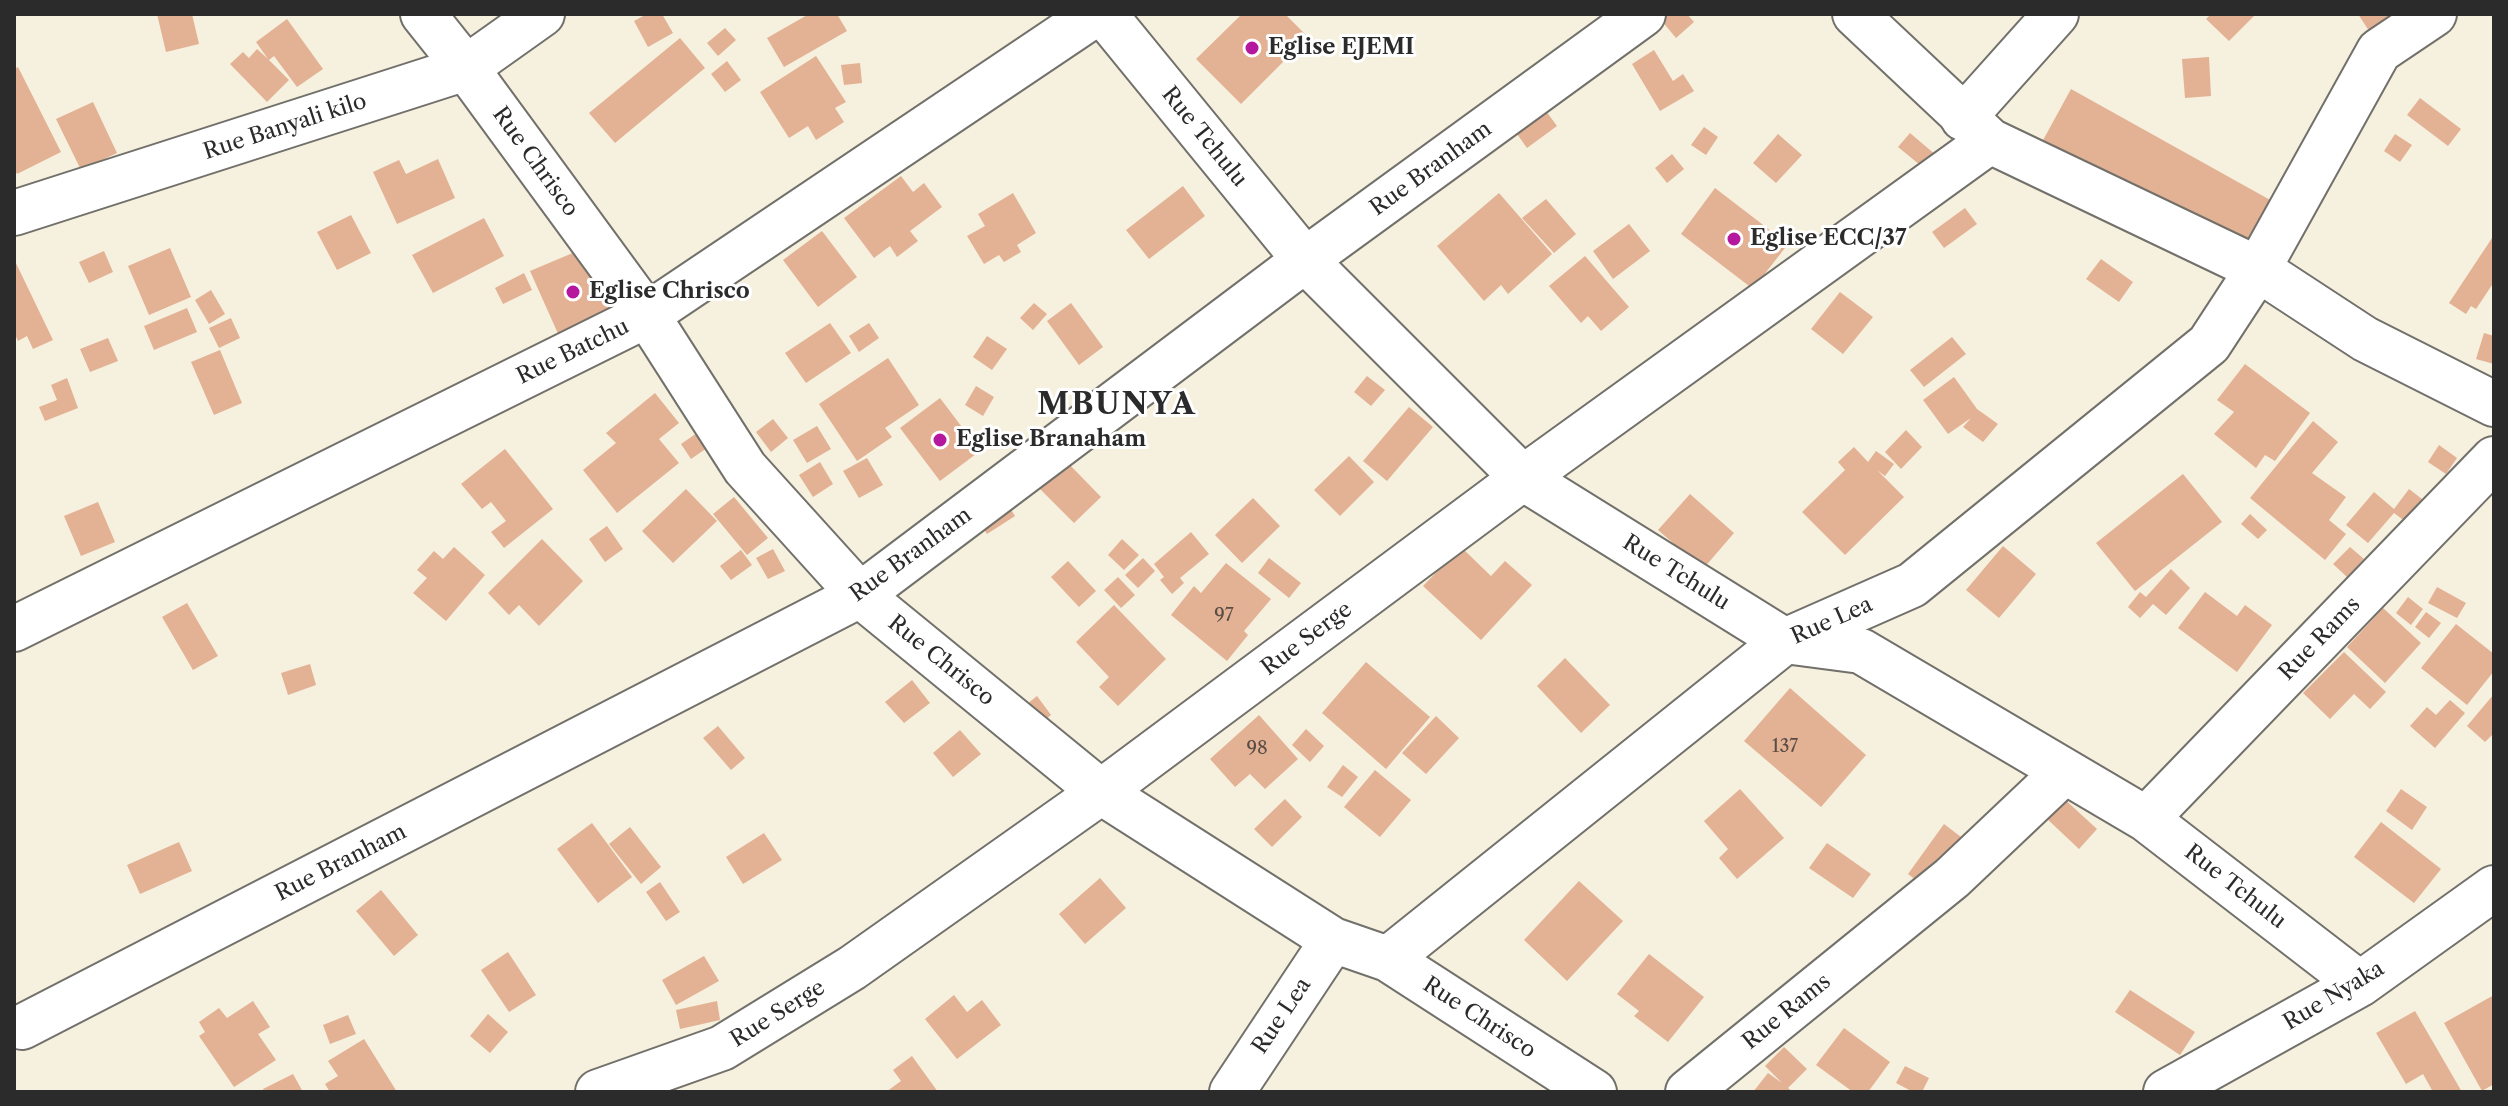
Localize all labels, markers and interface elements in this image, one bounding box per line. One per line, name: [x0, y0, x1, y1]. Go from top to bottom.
place label: Eglise EJEMI: [1268, 35, 1414, 61]
marker: Eglise EJEMI: [1243, 39, 1261, 57]
street label: Rue Tchulu: [1156, 82, 1252, 192]
street label: Rue Banyali kilo: [200, 88, 370, 166]
street label: Rue Chrisco: [486, 102, 584, 222]
street label: Rue Branham: [1365, 116, 1497, 222]
place label: Eglise ECC/37: [1750, 226, 1906, 252]
marker: Eglise ECC/37: [1725, 230, 1743, 248]
place label: Eglise Chrisco: [589, 279, 750, 305]
marker: Eglise Chrisco: [564, 283, 582, 301]
street label: Rue Batchu: [513, 314, 633, 390]
district label: MBUNYA: [1037, 387, 1197, 423]
place label: Eglise Branaham: [956, 427, 1146, 453]
marker: Eglise Branaham: [931, 431, 949, 449]
street label: Rue Branham: [845, 502, 977, 608]
street label: Rue Tchulu: [1618, 530, 1734, 616]
street label: Rue Lea: [1787, 591, 1877, 651]
street label: Rue Rams: [2274, 592, 2366, 686]
street label: Rue Serge: [1257, 596, 1357, 682]
house number: 97: [1214, 605, 1234, 627]
street label: Rue Chrisco: [883, 610, 999, 712]
house number: 137: [1772, 736, 1798, 758]
house number: 98: [1246, 738, 1268, 760]
street label: Rue Branham: [271, 819, 411, 907]
street label: Rue Tchulu: [2179, 839, 2291, 935]
street label: Rue Nyaka: [2279, 956, 2389, 1036]
street label: Rue Rams: [1738, 969, 1836, 1055]
street label: Rue Chrisco: [1418, 972, 1540, 1064]
street label: Rue Lea: [1247, 973, 1317, 1059]
street label: Rue Serge: [726, 975, 830, 1053]

